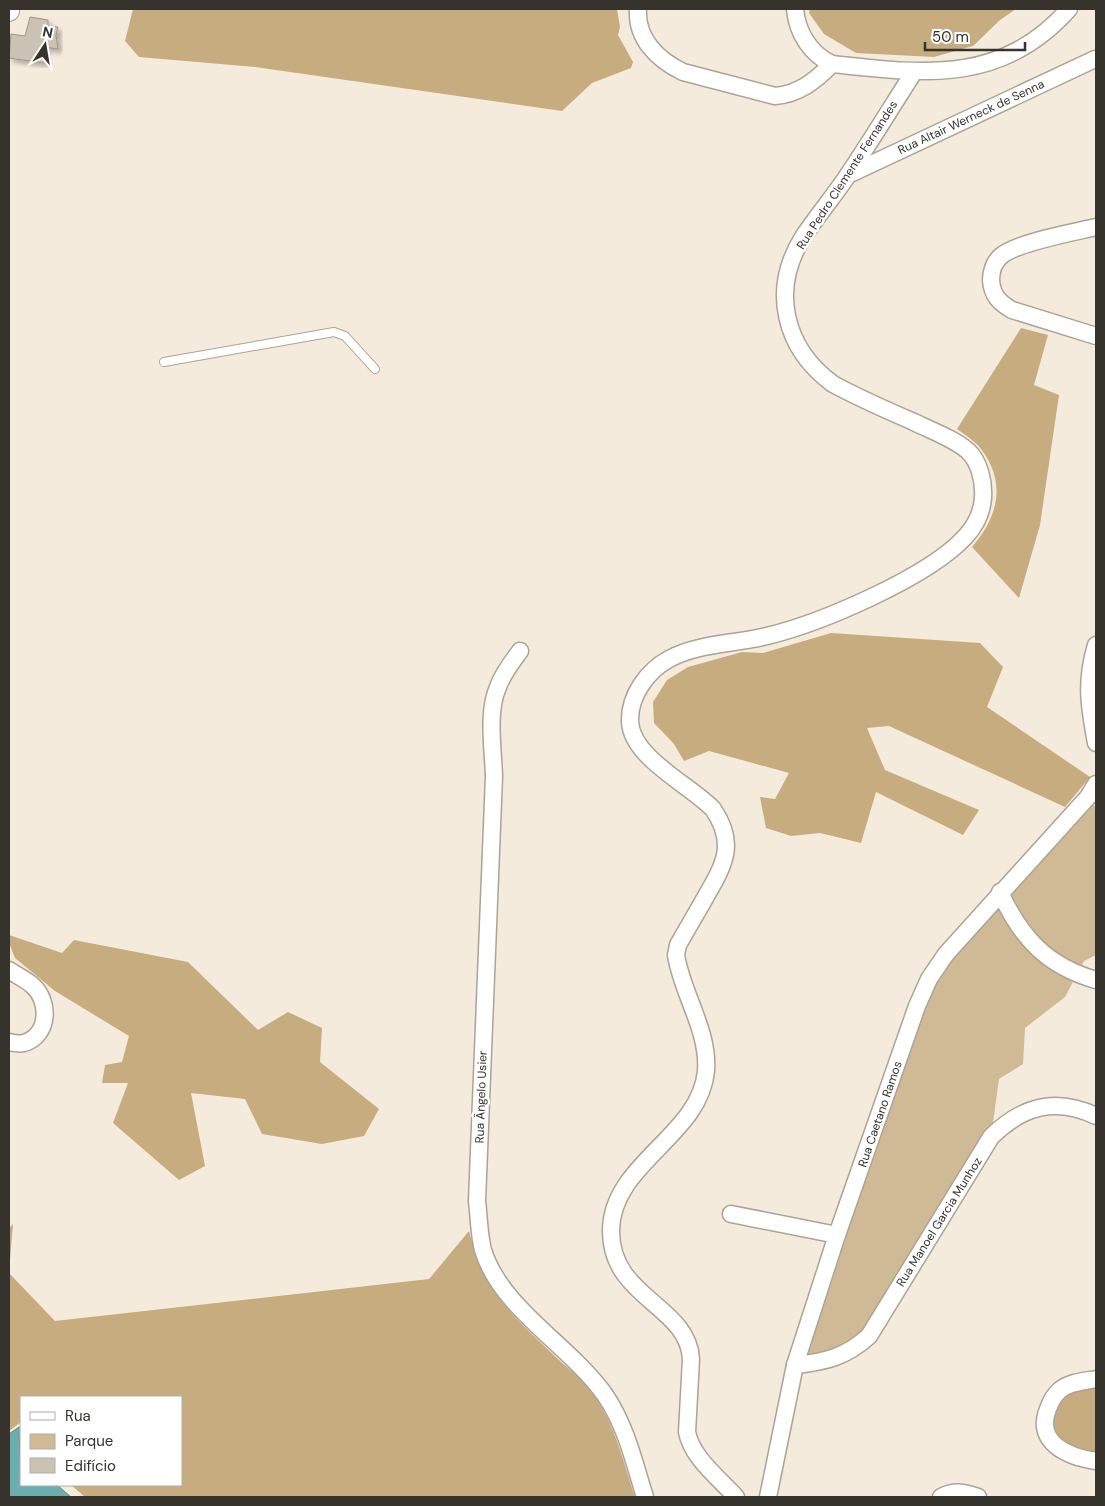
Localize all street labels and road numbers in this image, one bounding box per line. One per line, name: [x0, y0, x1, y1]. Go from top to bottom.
street label: Rua Altair Werneck de Senna: [895, 76, 1047, 158]
street label: Rua Pedro Clemente Fernandes: [793, 98, 901, 252]
street label: Rua Ângelo Usier: [471, 1050, 491, 1144]
street label: Rua Caetano Ramos: [854, 1059, 906, 1169]
street label: Rua Manoel Garcia Munhoz: [893, 1154, 985, 1290]

